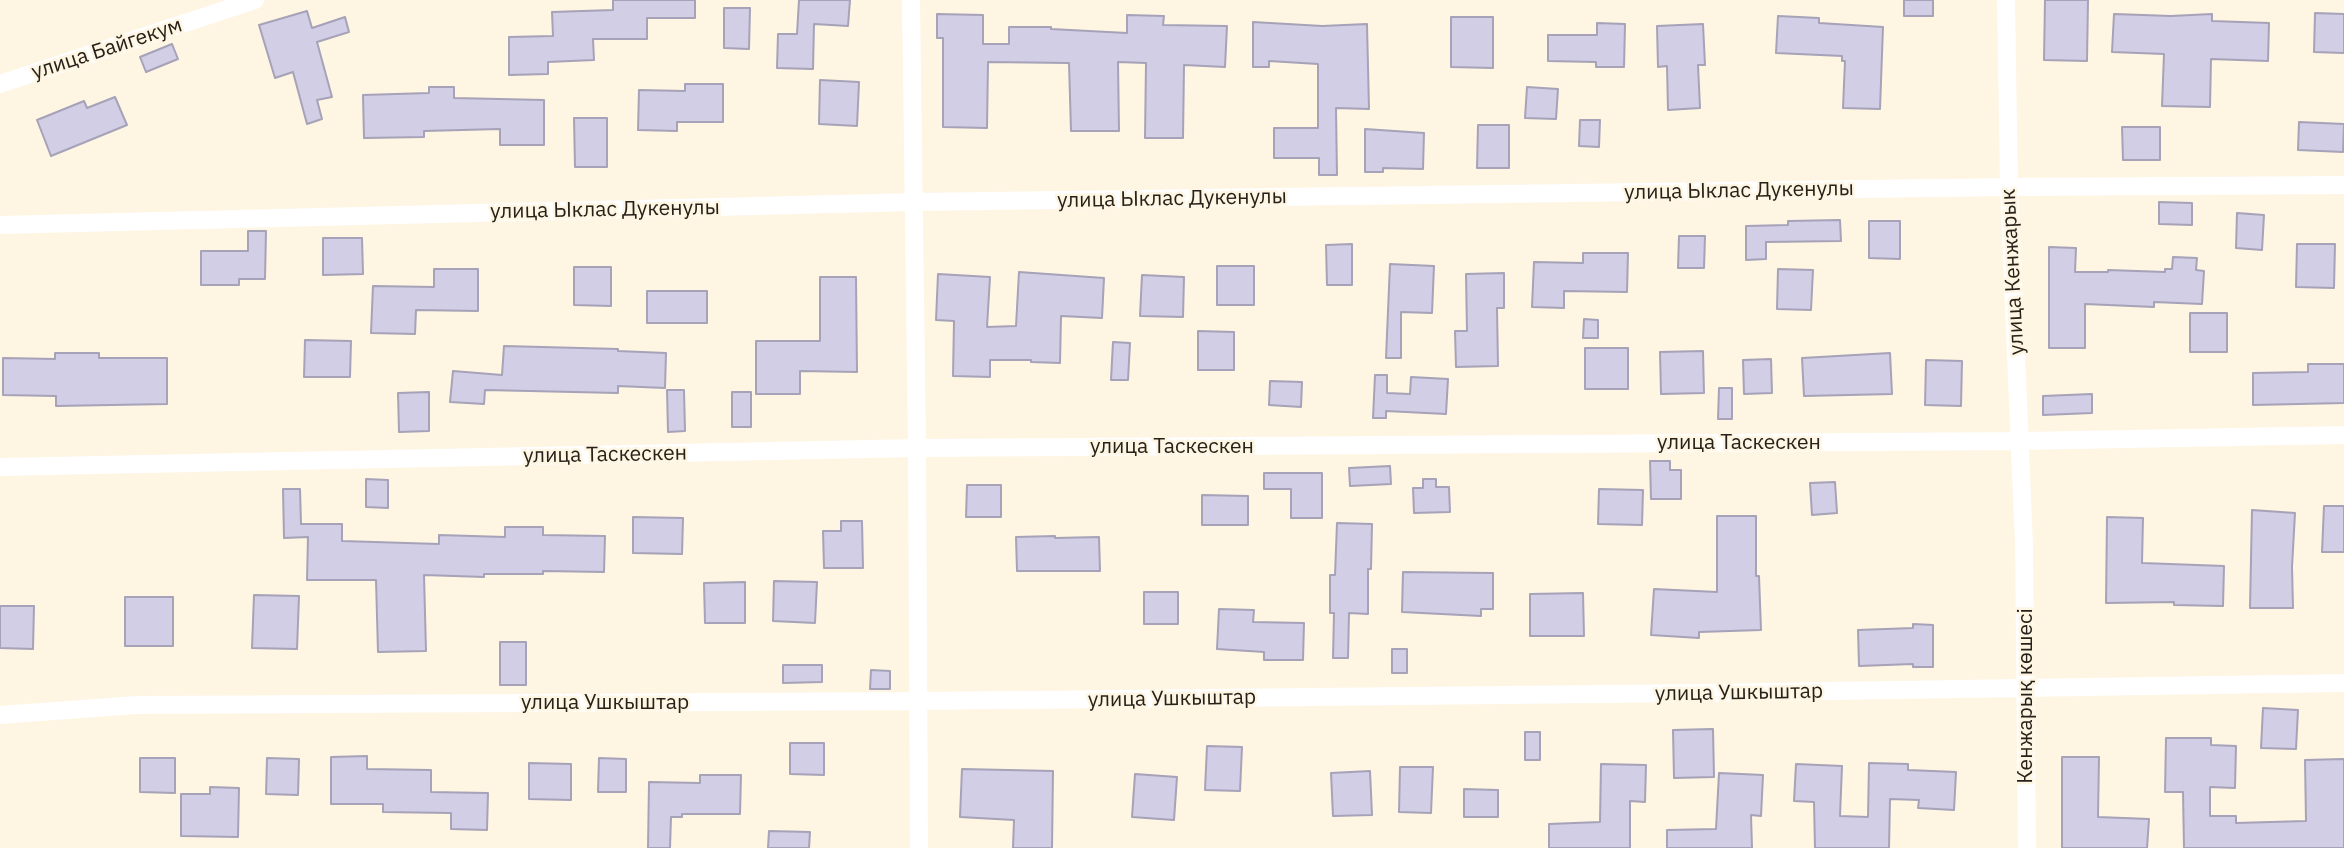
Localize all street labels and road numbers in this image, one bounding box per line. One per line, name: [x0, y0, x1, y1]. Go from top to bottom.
street label: улица Байгекум: [28, 13, 186, 85]
street label: улица Ыклас Дукенулы: [1624, 176, 1854, 206]
street label: улица Ыклас Дукенулы: [1057, 184, 1287, 214]
street label: улица Кенжарык: [1996, 188, 2030, 356]
street label: улица Ыклас Дукенулы: [490, 195, 720, 225]
street label: улица Таскескен: [1657, 430, 1821, 456]
street label: улица Таскескен: [1090, 434, 1254, 460]
street label: улица Таскескен: [523, 441, 687, 469]
street label: Кенжарық көшесі: [2013, 608, 2039, 784]
street label: улица Ушкыштар: [1655, 679, 1823, 707]
street label: улица Ушкыштар: [1088, 685, 1256, 713]
street label: улица Ушкыштар: [521, 690, 689, 716]

